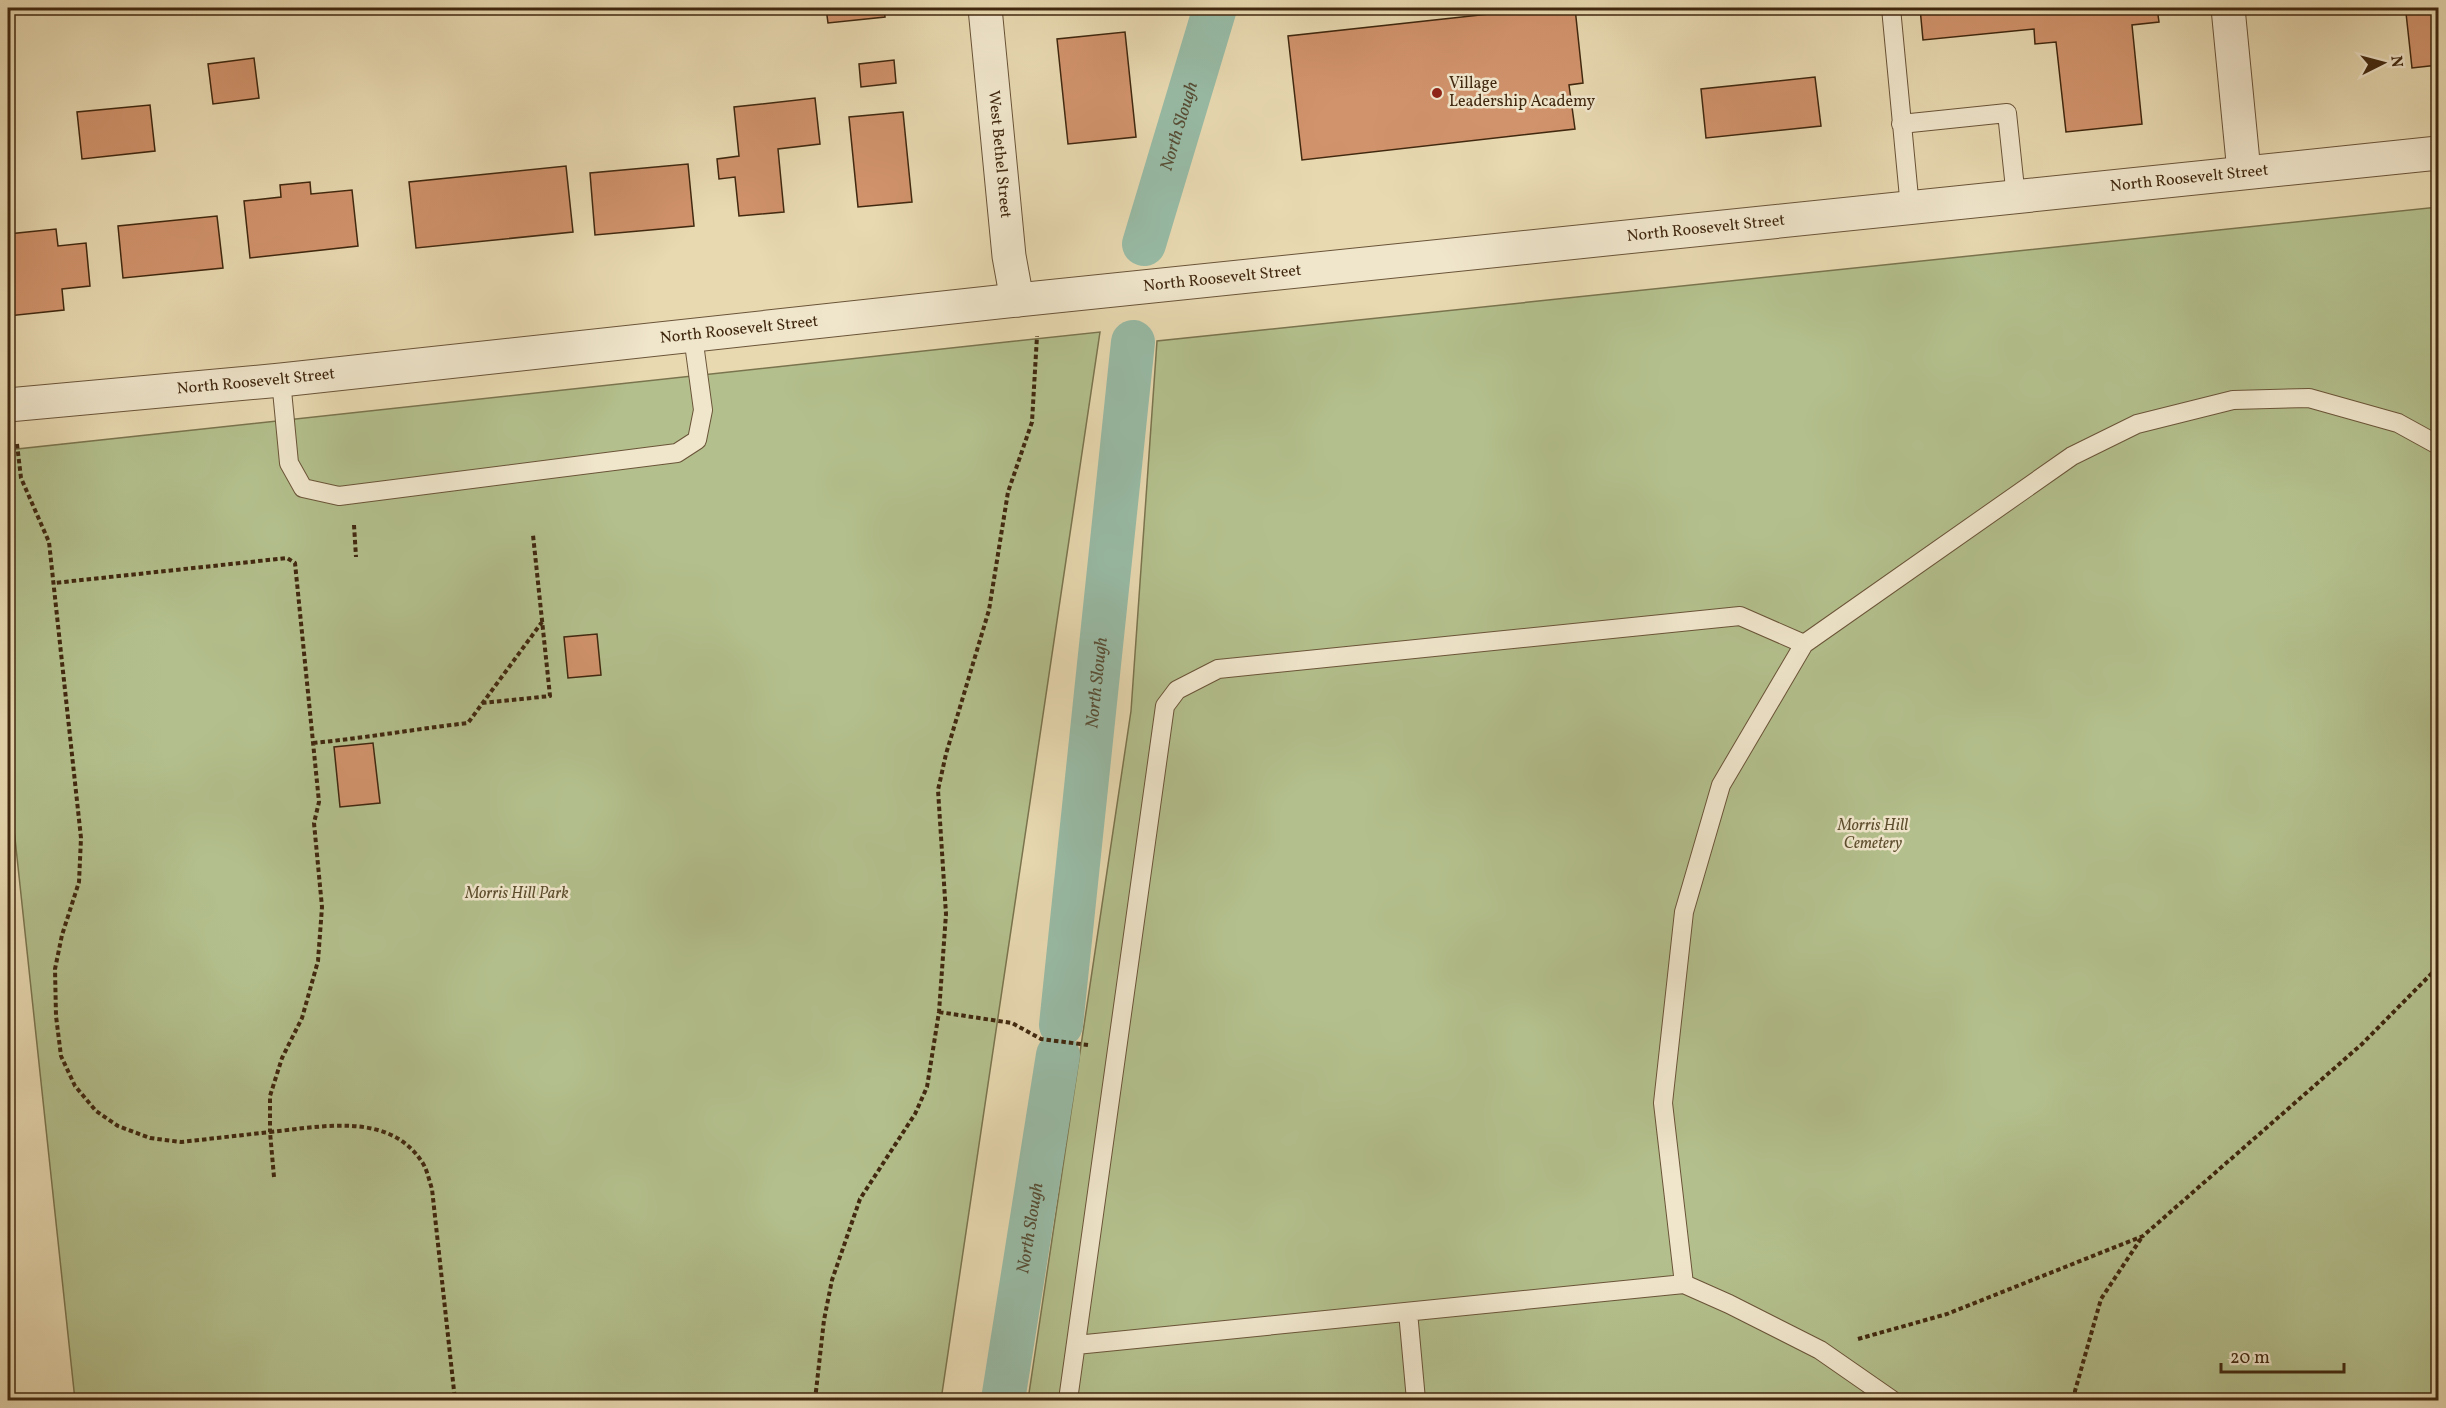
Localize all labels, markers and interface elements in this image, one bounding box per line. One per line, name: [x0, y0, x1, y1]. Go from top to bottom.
north arrow: [2353, 33, 2413, 93]
text: N: [2384, 55, 2408, 69]
place label: Village Leadership Academy: [1449, 73, 1596, 113]
water label: North Slough: [1154, 79, 1205, 174]
marker: Village Leadership Academy: [1430, 86, 1444, 100]
street label: West Bethel Street: [982, 89, 1016, 220]
street label: North Roosevelt Street: [2109, 160, 2270, 198]
street label: North Roosevelt Street: [1626, 210, 1786, 248]
street label: North Roosevelt Street: [1142, 260, 1303, 298]
street label: North Roosevelt Street: [659, 311, 820, 350]
street label: North Roosevelt Street: [176, 363, 337, 400]
water label: North Slough: [1080, 636, 1114, 730]
park label: Morris Hill Cemetery: [1837, 815, 1908, 855]
park label: Morris Hill Park: [464, 883, 569, 905]
water label: North Slough: [1011, 1181, 1050, 1275]
scale bar: [2221, 1336, 2344, 1374]
text: 20 m: [2230, 1346, 2270, 1371]

